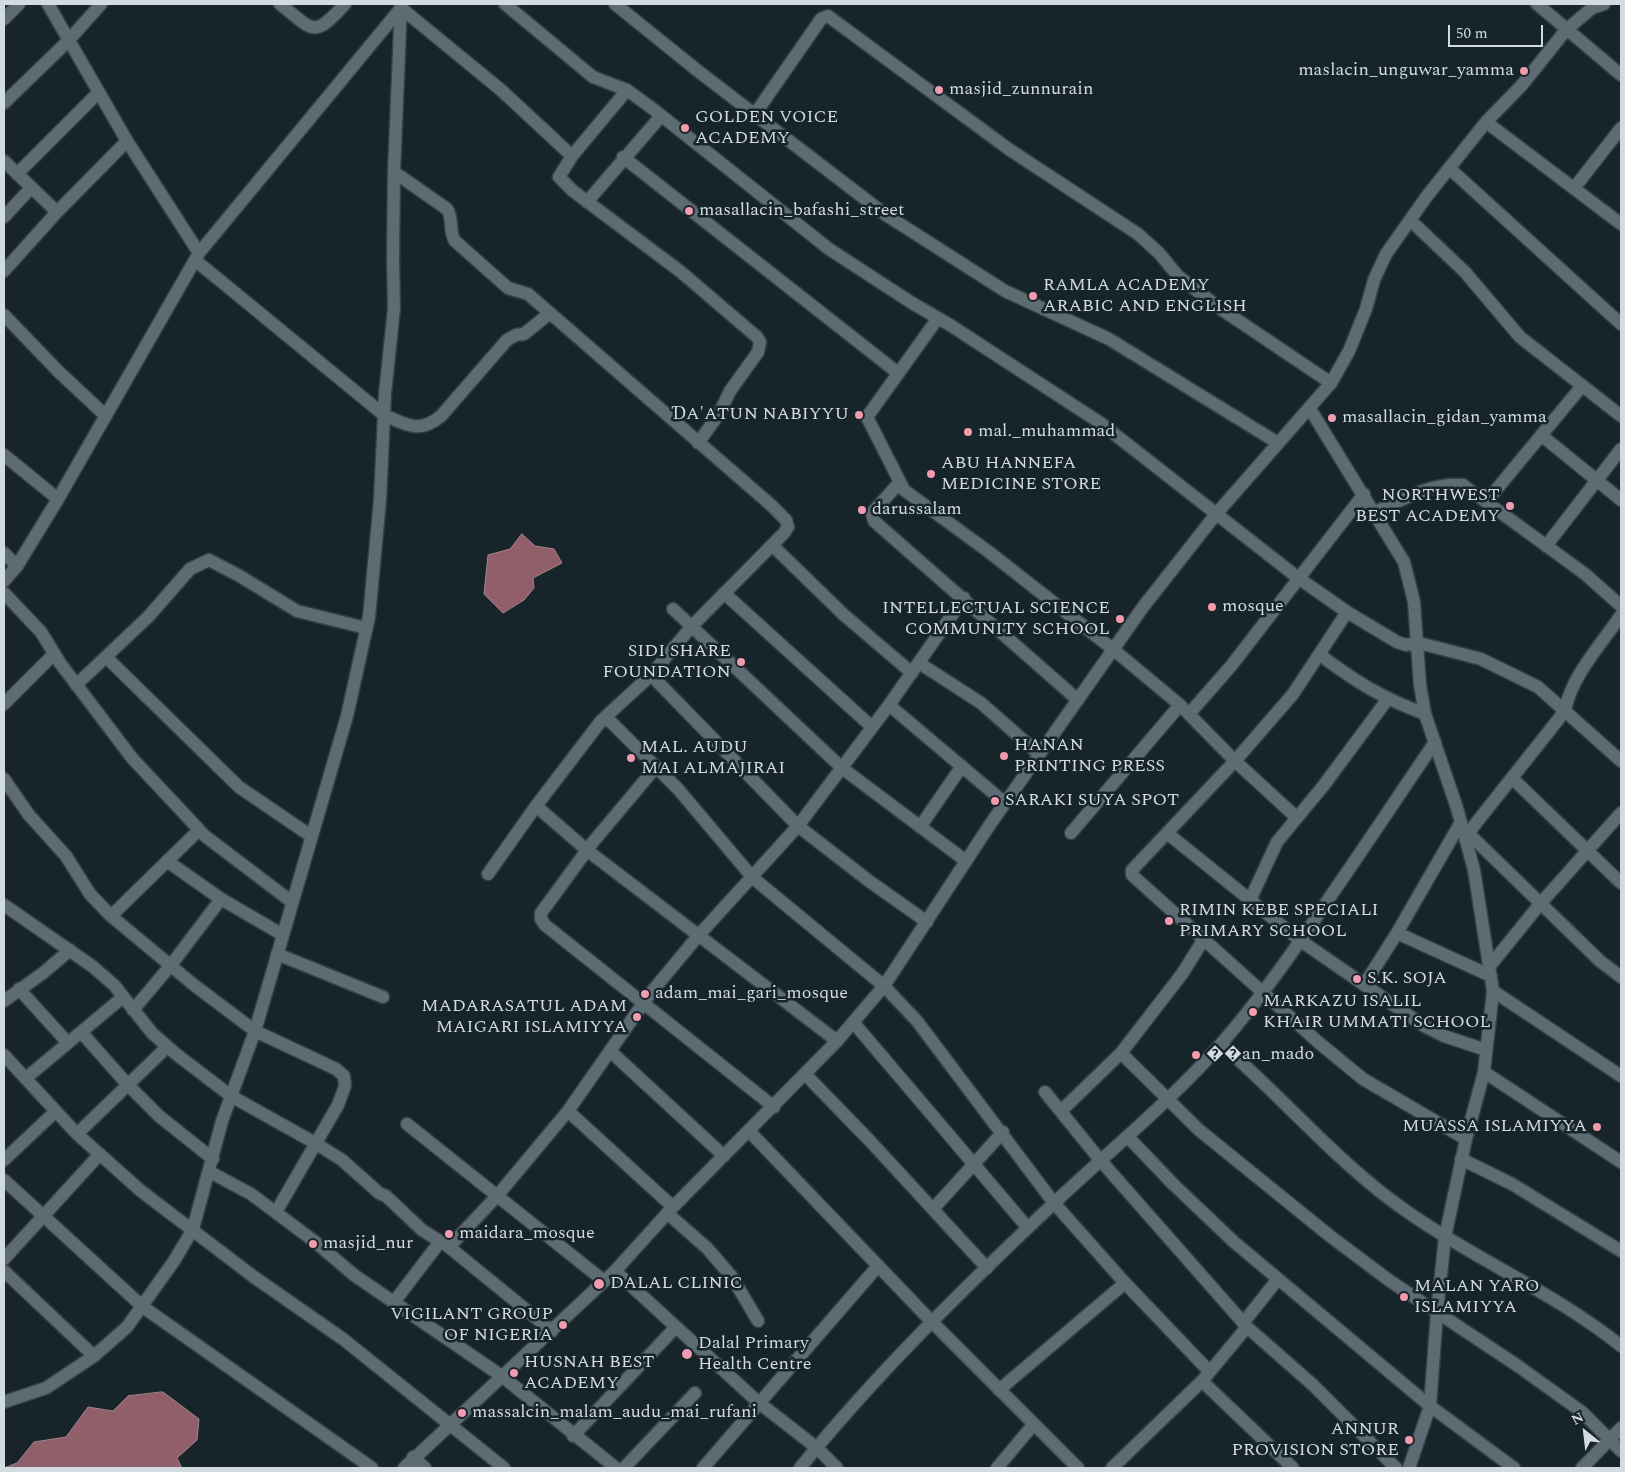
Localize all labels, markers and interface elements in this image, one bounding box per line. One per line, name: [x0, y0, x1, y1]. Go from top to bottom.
scale bar: [1450, 15, 1545, 47]
text: 50 m: [1456, 22, 1488, 45]
place label: maslacin_unguwar_yamma: [1298, 60, 1514, 82]
marker: maslacin_unguwar_yamma: [1518, 65, 1530, 77]
place label: masjid_zunnurain: [949, 79, 1093, 101]
marker: masjid_zunnurain: [933, 84, 945, 96]
place label: GOLDEN VOICE ACADEMY: [695, 107, 838, 150]
marker: GOLDEN VOICE ACADEMY: [679, 122, 691, 134]
place label: masallacin_bafashi_street: [699, 200, 904, 222]
marker: masallacin_bafashi_street: [683, 205, 695, 217]
place label: RAMLA ACADEMY ARABIC AND ENGLISH: [1043, 275, 1247, 318]
marker: RAMLA ACADEMY ARABIC AND ENGLISH: [1027, 290, 1039, 302]
place label: ƊA'ATUN NABIYYU: [671, 404, 849, 426]
place label: masallacin_gidan_yamma: [1342, 407, 1547, 429]
marker: ƊA'ATUN NABIYYU: [853, 409, 865, 421]
marker: masallacin_gidan_yamma: [1326, 412, 1338, 424]
place label: mal._muhammad: [978, 421, 1115, 443]
marker: mal._muhammad: [962, 426, 974, 438]
place label: ABU HANNEFA MEDICINE STORE: [941, 453, 1101, 496]
marker: ABU HANNEFA MEDICINE STORE: [925, 468, 937, 480]
place label: NORTHWEST BEST ACADEMY: [1355, 485, 1500, 528]
place label: darussalam: [872, 499, 962, 521]
marker: NORTHWEST BEST ACADEMY: [1504, 500, 1516, 512]
marker: darussalam: [856, 504, 868, 516]
place label: mosque: [1222, 596, 1284, 618]
place label: INTELLECTUAL SCIENCE COMMUNITY SCHOOL: [882, 598, 1110, 640]
marker: mosque: [1206, 601, 1218, 613]
marker: INTELLECTUAL SCIENCE COMMUNITY SCHOOL: [1114, 613, 1126, 625]
place label: SIDI SHARE FOUNDATION: [602, 641, 731, 684]
marker: SIDI SHARE FOUNDATION: [735, 656, 747, 668]
place label: HANAN PRINTING PRESS: [1014, 735, 1165, 778]
place label: MAL. AUDU MAI ALMAJIRAI: [641, 737, 785, 780]
marker: HANAN PRINTING PRESS: [998, 750, 1010, 762]
marker: MAL. AUDU MAI ALMAJIRAI: [625, 752, 637, 764]
place label: SARAKI SUYA SPOT: [1005, 790, 1179, 812]
marker: SARAKI SUYA SPOT: [989, 795, 1001, 807]
place label: RIMIN KEBE SPECIALI PRIMARY SCHOOL: [1179, 900, 1378, 942]
marker: RIMIN KEBE SPECIALI PRIMARY SCHOOL: [1163, 915, 1175, 927]
place label: S.K. SOJA: [1367, 968, 1447, 990]
marker: S.K. SOJA: [1351, 973, 1363, 985]
place label: adam_mai_gari_mosque: [655, 983, 848, 1005]
marker: adam_mai_gari_mosque: [639, 988, 651, 1000]
place label: MARKAZU ISALIL KHAIR UMMATI SCHOOL: [1263, 991, 1491, 1034]
place label: MADARASATUL ADAM MAIGARI ISLAMIYYA: [421, 996, 627, 1038]
marker: MARKAZU ISALIL KHAIR UMMATI SCHOOL: [1247, 1006, 1259, 1018]
marker: MADARASATUL ADAM MAIGARI ISLAMIYYA: [631, 1011, 643, 1023]
place label: ��an_mado: [1206, 1044, 1314, 1066]
marker: ��an_mado: [1190, 1049, 1202, 1061]
place label: MUASSA ISLAMIYYA: [1402, 1116, 1587, 1138]
marker: MUASSA ISLAMIYYA: [1591, 1121, 1603, 1133]
place label: maidara_mosque: [459, 1223, 595, 1245]
marker: maidara_mosque: [443, 1228, 455, 1240]
place label: masjid_nur: [323, 1233, 413, 1255]
marker: masjid_nur: [307, 1238, 319, 1250]
place label: DALAL CLINIC: [610, 1273, 743, 1295]
place label: MALAN YARO ISLAMIYYA: [1414, 1276, 1540, 1318]
marker: DALAL CLINIC: [592, 1277, 606, 1291]
marker: MALAN YARO ISLAMIYYA: [1398, 1291, 1410, 1303]
place label: VIGILANT GROUP OF NIGERIA: [390, 1304, 553, 1346]
marker: VIGILANT GROUP OF NIGERIA: [557, 1319, 569, 1331]
place label: Dalal Primary Health Centre: [698, 1333, 811, 1376]
marker: Dalal Primary Health Centre: [680, 1347, 694, 1361]
place label: HUSNAH BEST ACADEMY: [524, 1352, 654, 1395]
marker: HUSNAH BEST ACADEMY: [508, 1367, 520, 1379]
place label: massalcin_malam_audu_mai_rufani: [472, 1402, 757, 1424]
text: N: [1567, 1406, 1588, 1430]
marker: massalcin_malam_audu_mai_rufani: [456, 1407, 468, 1419]
north arrow: [1560, 1407, 1610, 1457]
place label: ANNUR PROVISION STORE: [1231, 1419, 1399, 1462]
marker: ANNUR PROVISION STORE: [1403, 1434, 1415, 1446]

